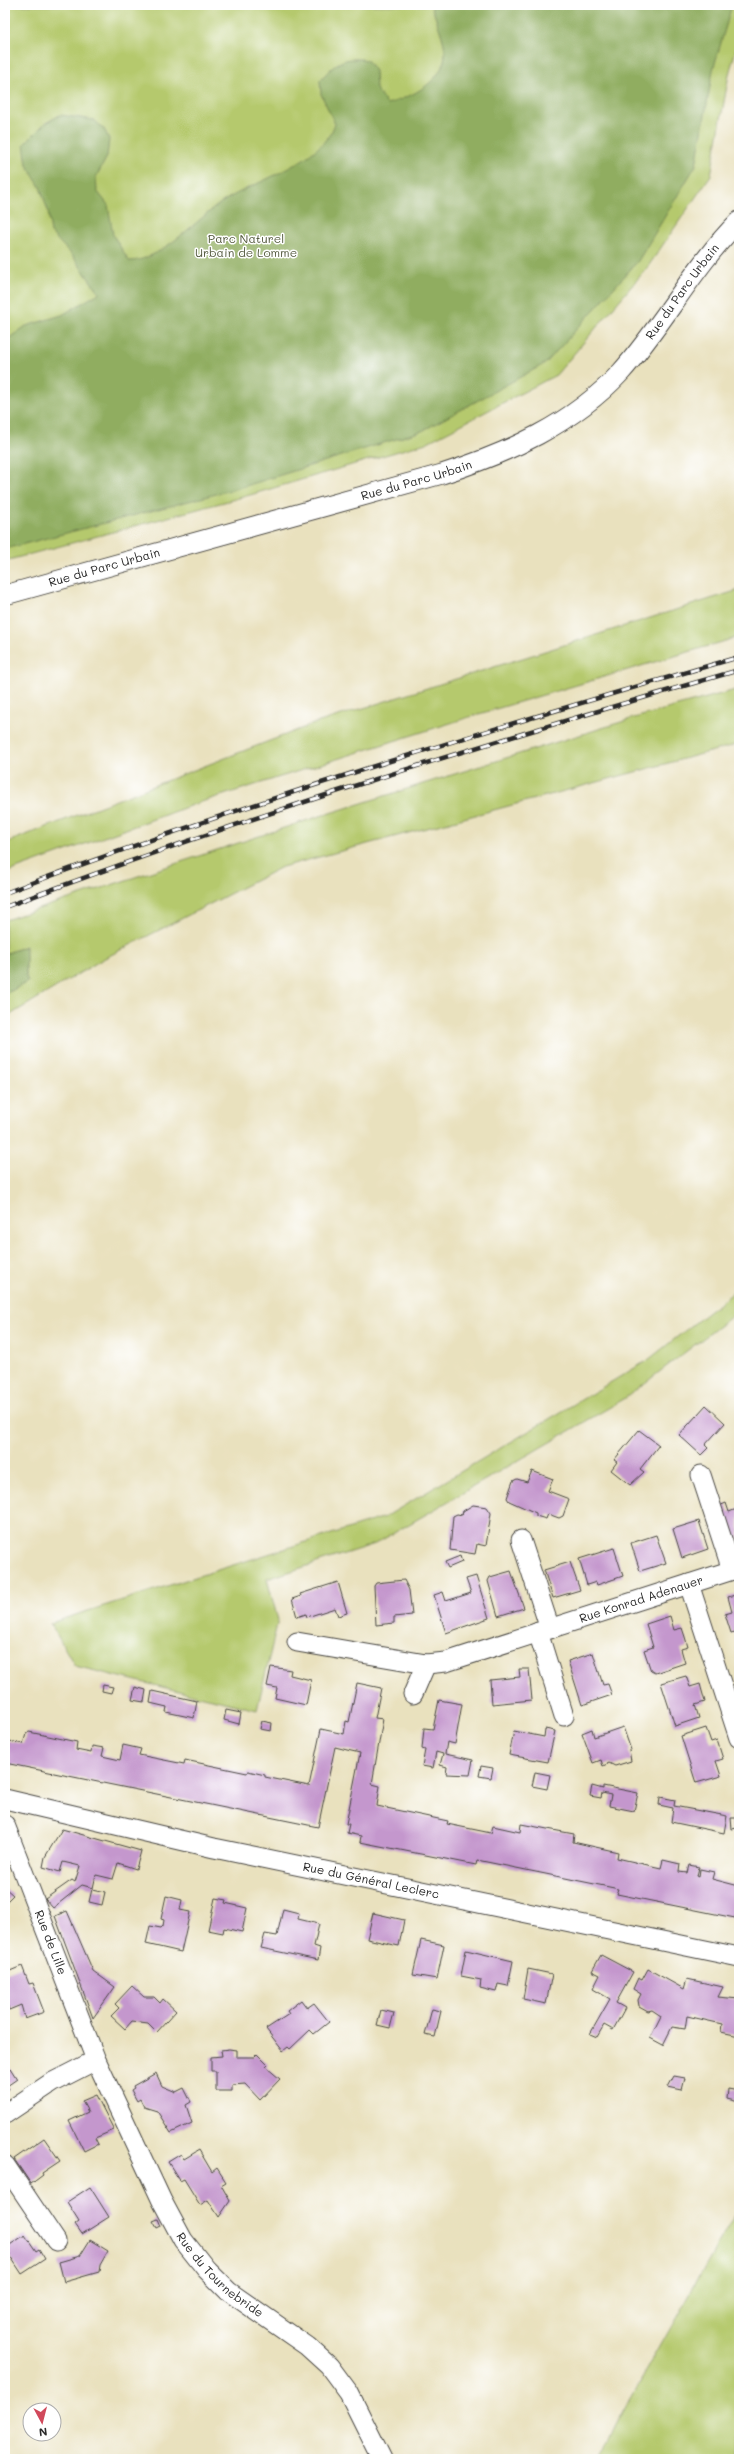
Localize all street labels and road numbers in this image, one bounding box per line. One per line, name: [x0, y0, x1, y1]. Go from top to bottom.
street label: Rue du Parc Urbain: [641, 240, 722, 342]
street label: Rue du Parc Urbain: [359, 456, 474, 503]
street label: Rue du Parc Urbain: [47, 544, 161, 590]
street label: Rue Konrad Adenauer: [577, 1571, 705, 1626]
street label: Rue du Général Leclerc: [302, 1858, 441, 1902]
street label: Rue de Lille: [32, 1908, 71, 1977]
street label: Rue du Tournebride: [173, 2229, 267, 2320]

